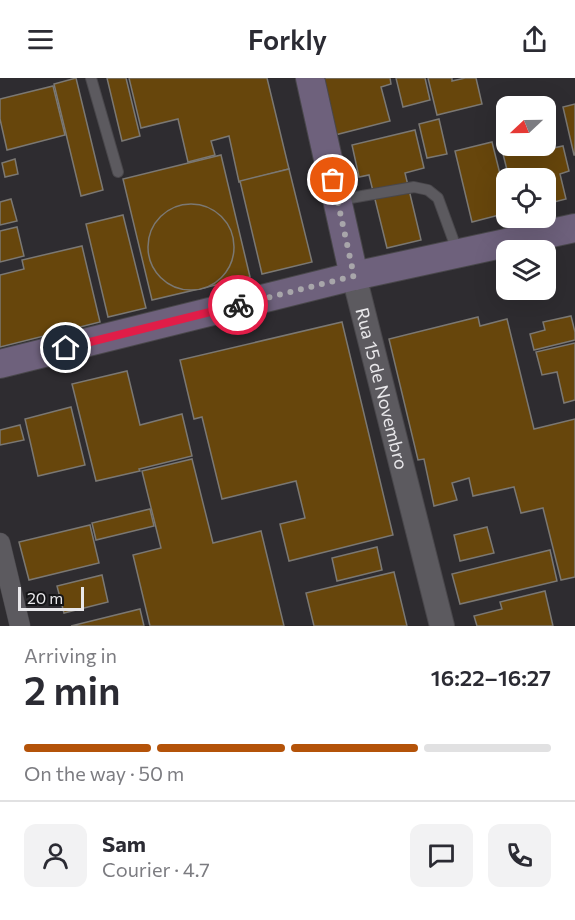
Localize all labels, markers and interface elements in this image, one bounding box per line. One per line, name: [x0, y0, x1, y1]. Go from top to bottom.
icon: menu: [24, 23, 57, 56]
text: Forkly: [248, 23, 327, 56]
icon: share: [518, 23, 551, 56]
north arrow: [496, 96, 556, 156]
map controls: [496, 96, 556, 300]
pin: [307, 154, 358, 205]
icon: bag: [316, 163, 349, 196]
button: locate: [496, 168, 556, 228]
button: layers: [496, 240, 556, 300]
courier: [208, 275, 268, 335]
icon: bike: [222, 289, 255, 322]
street label: Rua 15 de Novembro: [351, 305, 413, 472]
pin: [40, 322, 91, 373]
icon: home: [49, 331, 82, 364]
scale bar: [18, 584, 84, 612]
text: 20 m: [27, 588, 63, 607]
text: Arriving in: [24, 643, 117, 667]
text: 16:22–16:27: [431, 664, 551, 691]
text: 2 min: [24, 665, 121, 713]
text: On the way · 50 m: [24, 761, 184, 785]
button: person: [24, 824, 87, 887]
button: chat: [410, 824, 473, 887]
button: phone: [488, 824, 551, 887]
text: Sam: [102, 830, 146, 857]
text: Courier · 4.7: [102, 857, 210, 881]

